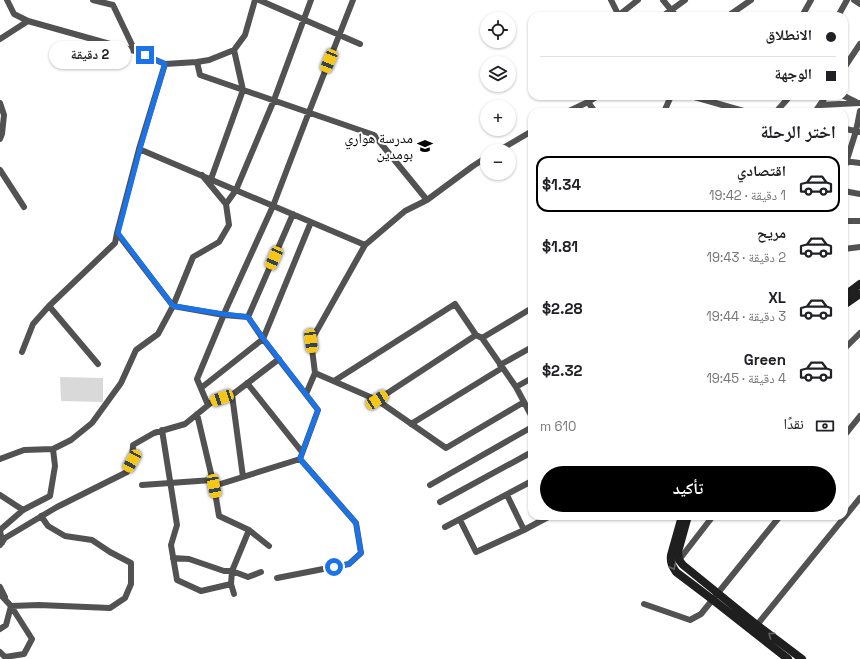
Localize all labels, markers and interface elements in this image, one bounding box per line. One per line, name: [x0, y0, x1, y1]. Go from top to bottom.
map controls: [480, 12, 516, 180]
button: locate: [480, 12, 516, 48]
text: الانطلاق: [766, 25, 812, 44]
callout: 2 دقيقة: [49, 41, 131, 69]
text: 2 دقيقة: [71, 46, 109, 63]
route end: [136, 46, 154, 64]
car: [319, 48, 339, 74]
button: layers: [480, 56, 516, 92]
text: الوجهة: [774, 64, 812, 83]
button: +: [480, 100, 516, 136]
text: اختر الرحلة: [760, 120, 836, 143]
place label: مدرسة هواري بومدين: [344, 129, 413, 163]
school or university icon: مدرسة هواري بومدين: [416, 137, 434, 155]
button: −: [480, 144, 516, 180]
text: اقتصادي: [737, 161, 786, 180]
icon: car: [798, 166, 834, 202]
text: $1.34: [542, 175, 581, 194]
text: 1 دقيقة · 19:42: [709, 187, 786, 204]
text: مريح: [757, 223, 786, 242]
icon: car: [798, 228, 834, 264]
text: $1.81: [542, 237, 578, 256]
car: [264, 245, 284, 271]
text: 2 دقيقة · 19:43: [707, 249, 786, 266]
text: XL: [768, 288, 786, 307]
icon: car: [798, 290, 834, 326]
text: $2.28: [542, 299, 582, 318]
text: 3 دقيقة · 19:44: [706, 308, 786, 325]
car: [304, 328, 318, 354]
text: Green: [744, 350, 786, 369]
icon: car: [798, 352, 834, 388]
text: $2.32: [542, 361, 583, 380]
text: 4 دقيقة · 19:45: [706, 370, 786, 387]
car: [209, 388, 235, 408]
car: [364, 388, 390, 412]
text: نقدًا: [783, 414, 804, 433]
icon: cash: [814, 415, 836, 437]
text: 610 m: [540, 418, 576, 435]
car: [121, 448, 143, 474]
button: تأكيد: [540, 466, 836, 512]
car: [206, 473, 222, 499]
route start: [325, 558, 343, 576]
one-way arrow: [668, 562, 676, 570]
one-way arrow: [768, 633, 775, 640]

